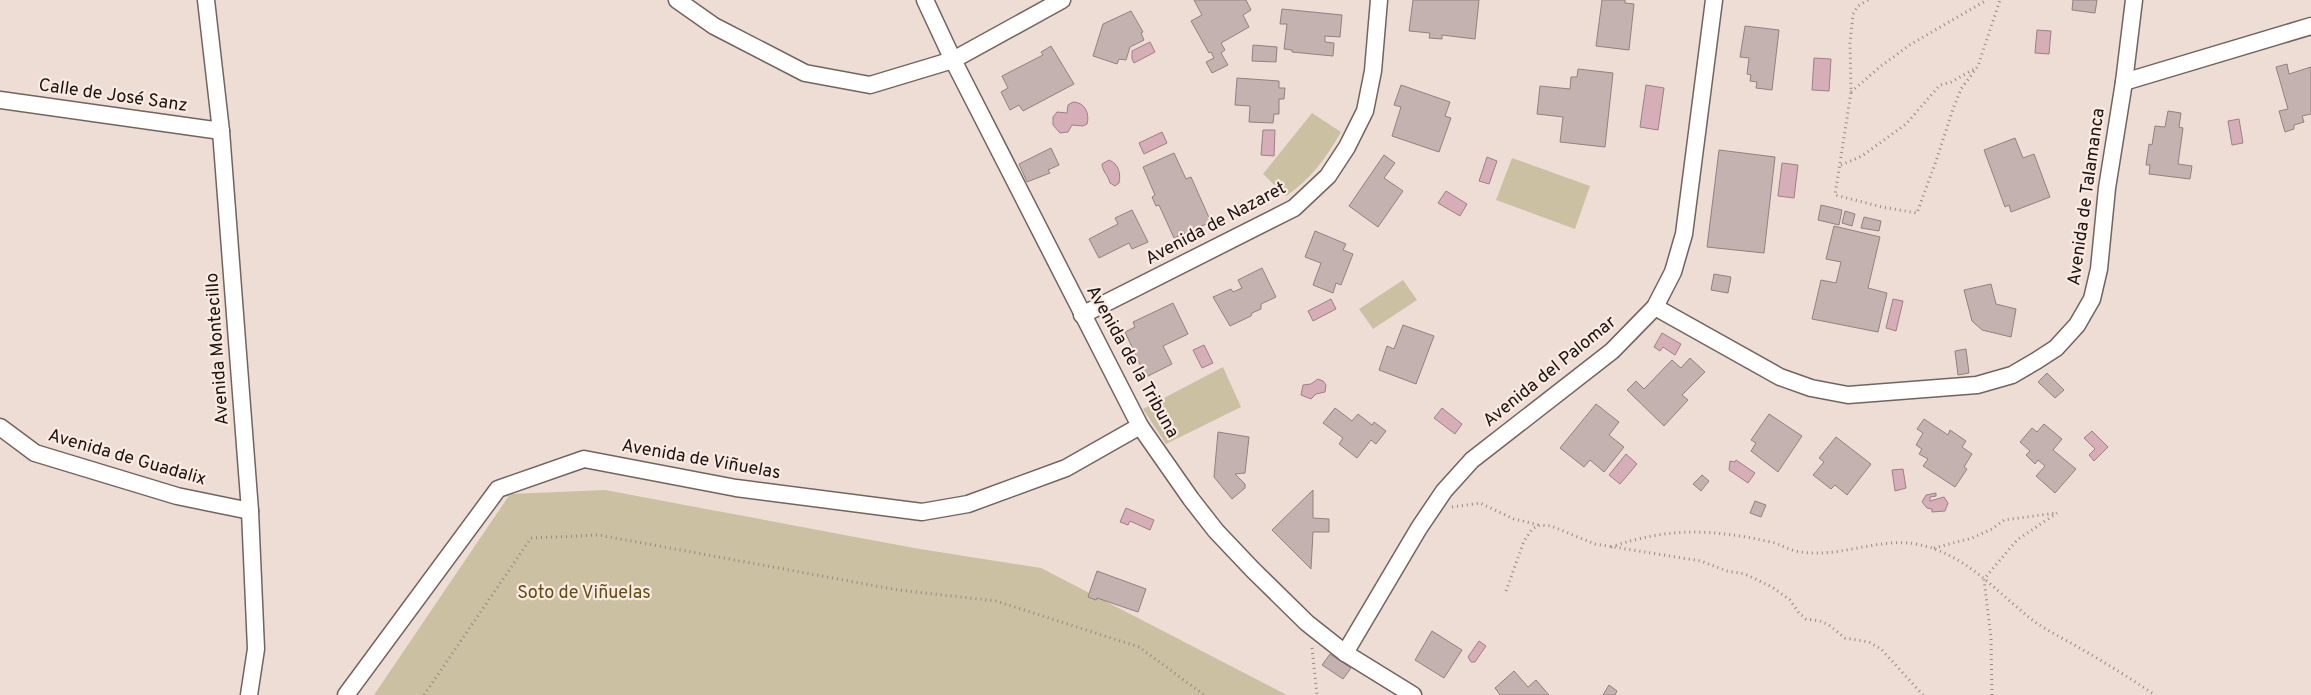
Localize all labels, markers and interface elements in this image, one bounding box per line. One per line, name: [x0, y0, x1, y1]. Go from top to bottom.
street label: Calle de José Sanz: [37, 74, 189, 118]
street label: Avenida de Talamanca: [2063, 107, 2111, 287]
street label: Avenida de Nazaret: [1142, 177, 1290, 271]
street label: Avenida Montecillo: [201, 272, 235, 426]
street label: Avenida de la Tribuna: [1080, 282, 1184, 442]
street label: Avenida del Palomar: [1479, 311, 1621, 433]
street label: Avenida de Guadalix: [45, 424, 209, 492]
street label: Avenida de Viñuelas: [620, 435, 782, 485]
park label: Soto de Viñuelas: [517, 582, 651, 605]

